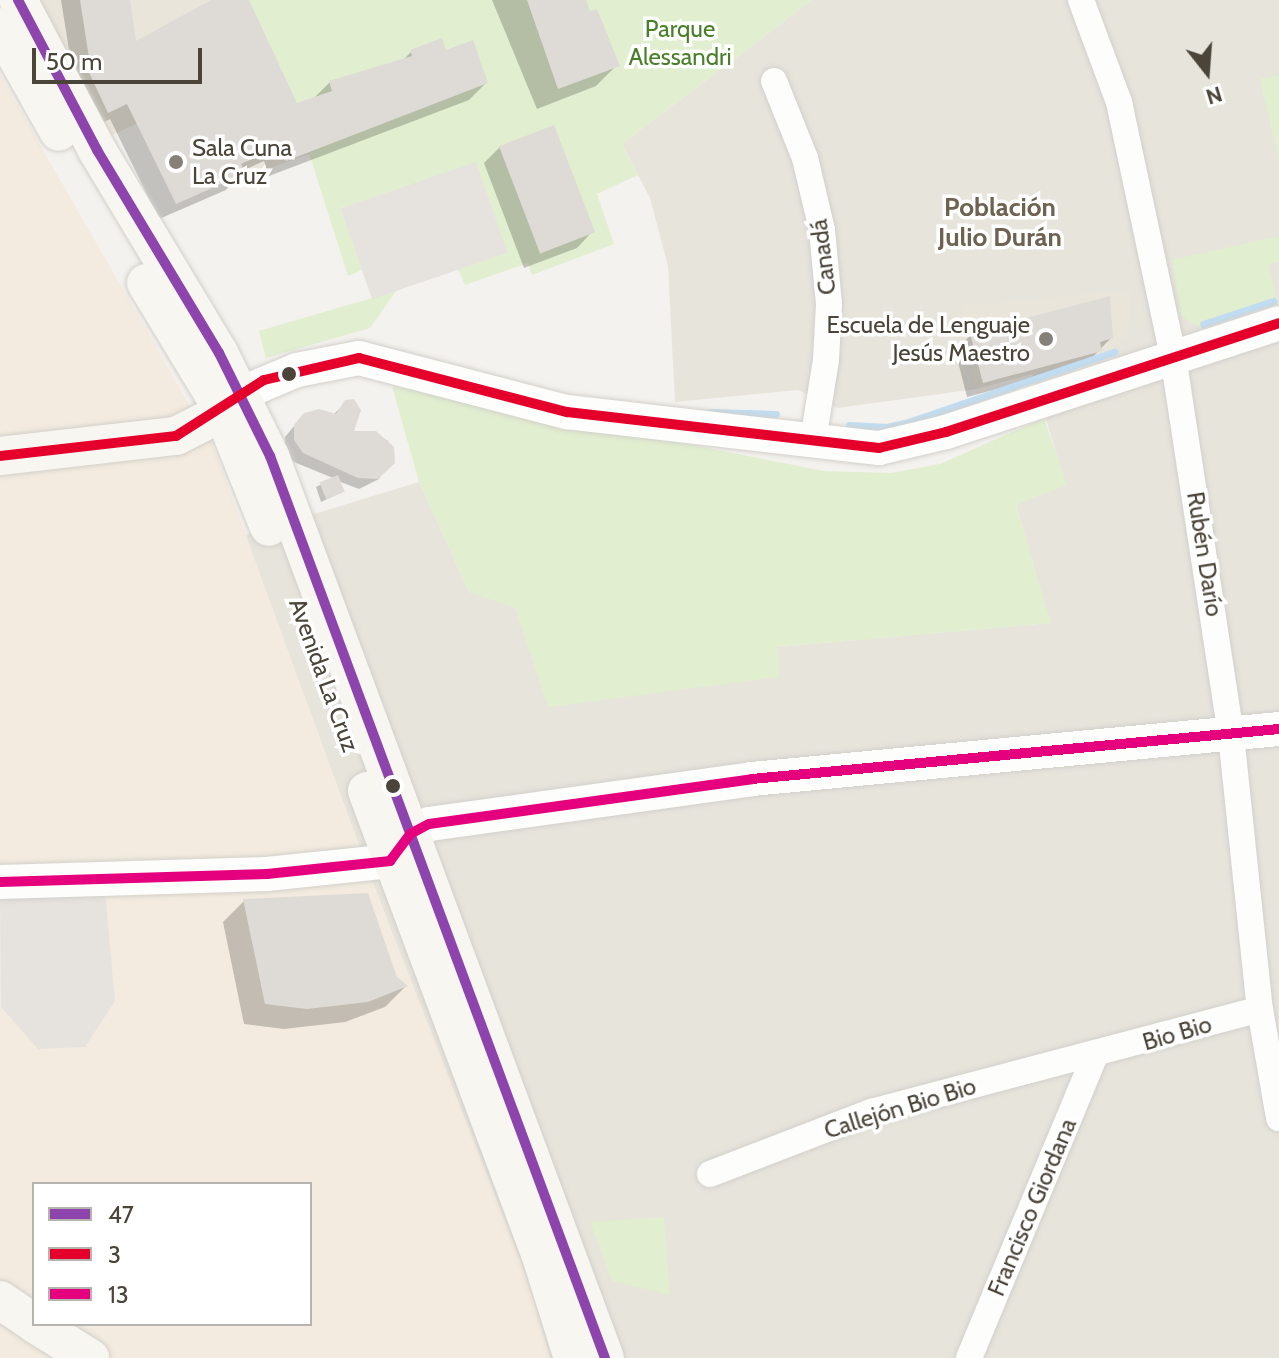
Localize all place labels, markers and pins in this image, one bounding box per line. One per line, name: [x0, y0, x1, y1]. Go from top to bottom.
place label: Sala Cuna La Cruz: [192, 134, 292, 190]
marker: Sala Cuna La Cruz: [167, 153, 185, 171]
place label: Escuela de Lenguaje Jesús Maestro: [827, 311, 1030, 367]
marker: Escuela de Lenguaje Jesús Maestro: [1037, 330, 1055, 348]
unlabelled marker: [281, 366, 297, 382]
unlabelled marker: [385, 778, 401, 794]

